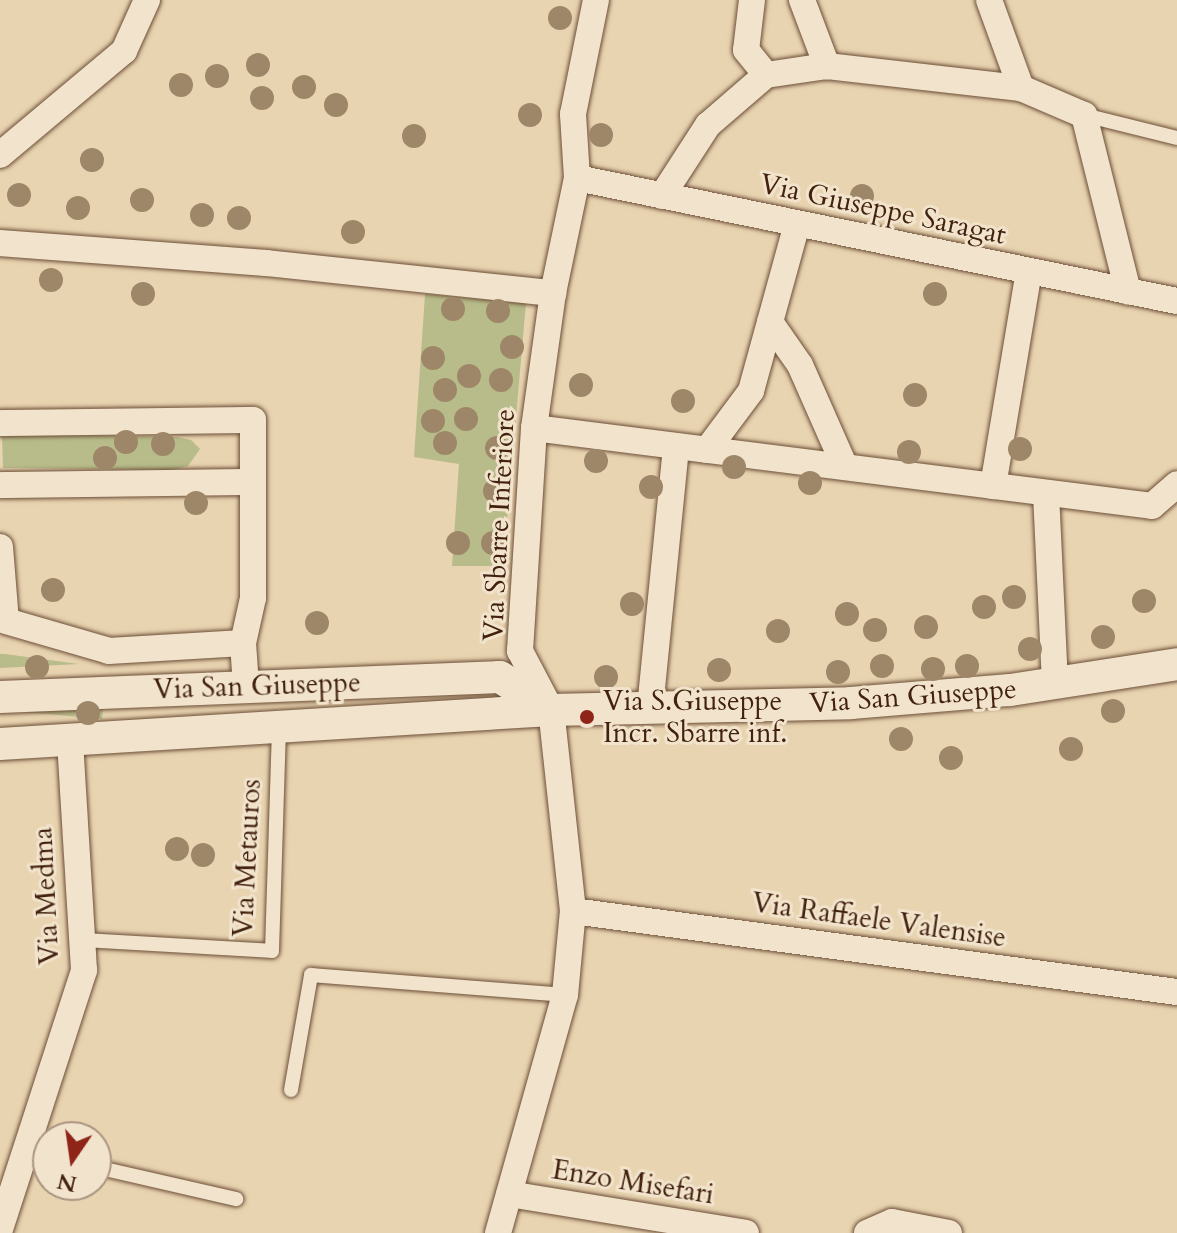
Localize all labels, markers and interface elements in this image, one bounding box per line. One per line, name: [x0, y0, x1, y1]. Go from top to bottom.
street label: Via Giuseppe Saragat: [757, 167, 1009, 251]
street label: Via Sbarre Inferiore: [476, 408, 522, 642]
street label: Via San Giuseppe: [153, 666, 361, 706]
street label: Via San Giuseppe: [808, 672, 1018, 720]
place label: Via S.Giuseppe Incr. Sbarre inf.: [603, 684, 787, 750]
marker: Via S.Giuseppe Incr. Sbarre inf.: [578, 708, 596, 726]
street label: Via Metauros: [226, 778, 268, 938]
street label: Via Medma: [26, 826, 66, 966]
street label: Via Raffaele Valensise: [750, 886, 1008, 954]
north arrow: [32, 1121, 112, 1201]
street label: Enzo Misefari: [550, 1153, 716, 1211]
text: N: [54, 1166, 80, 1199]

